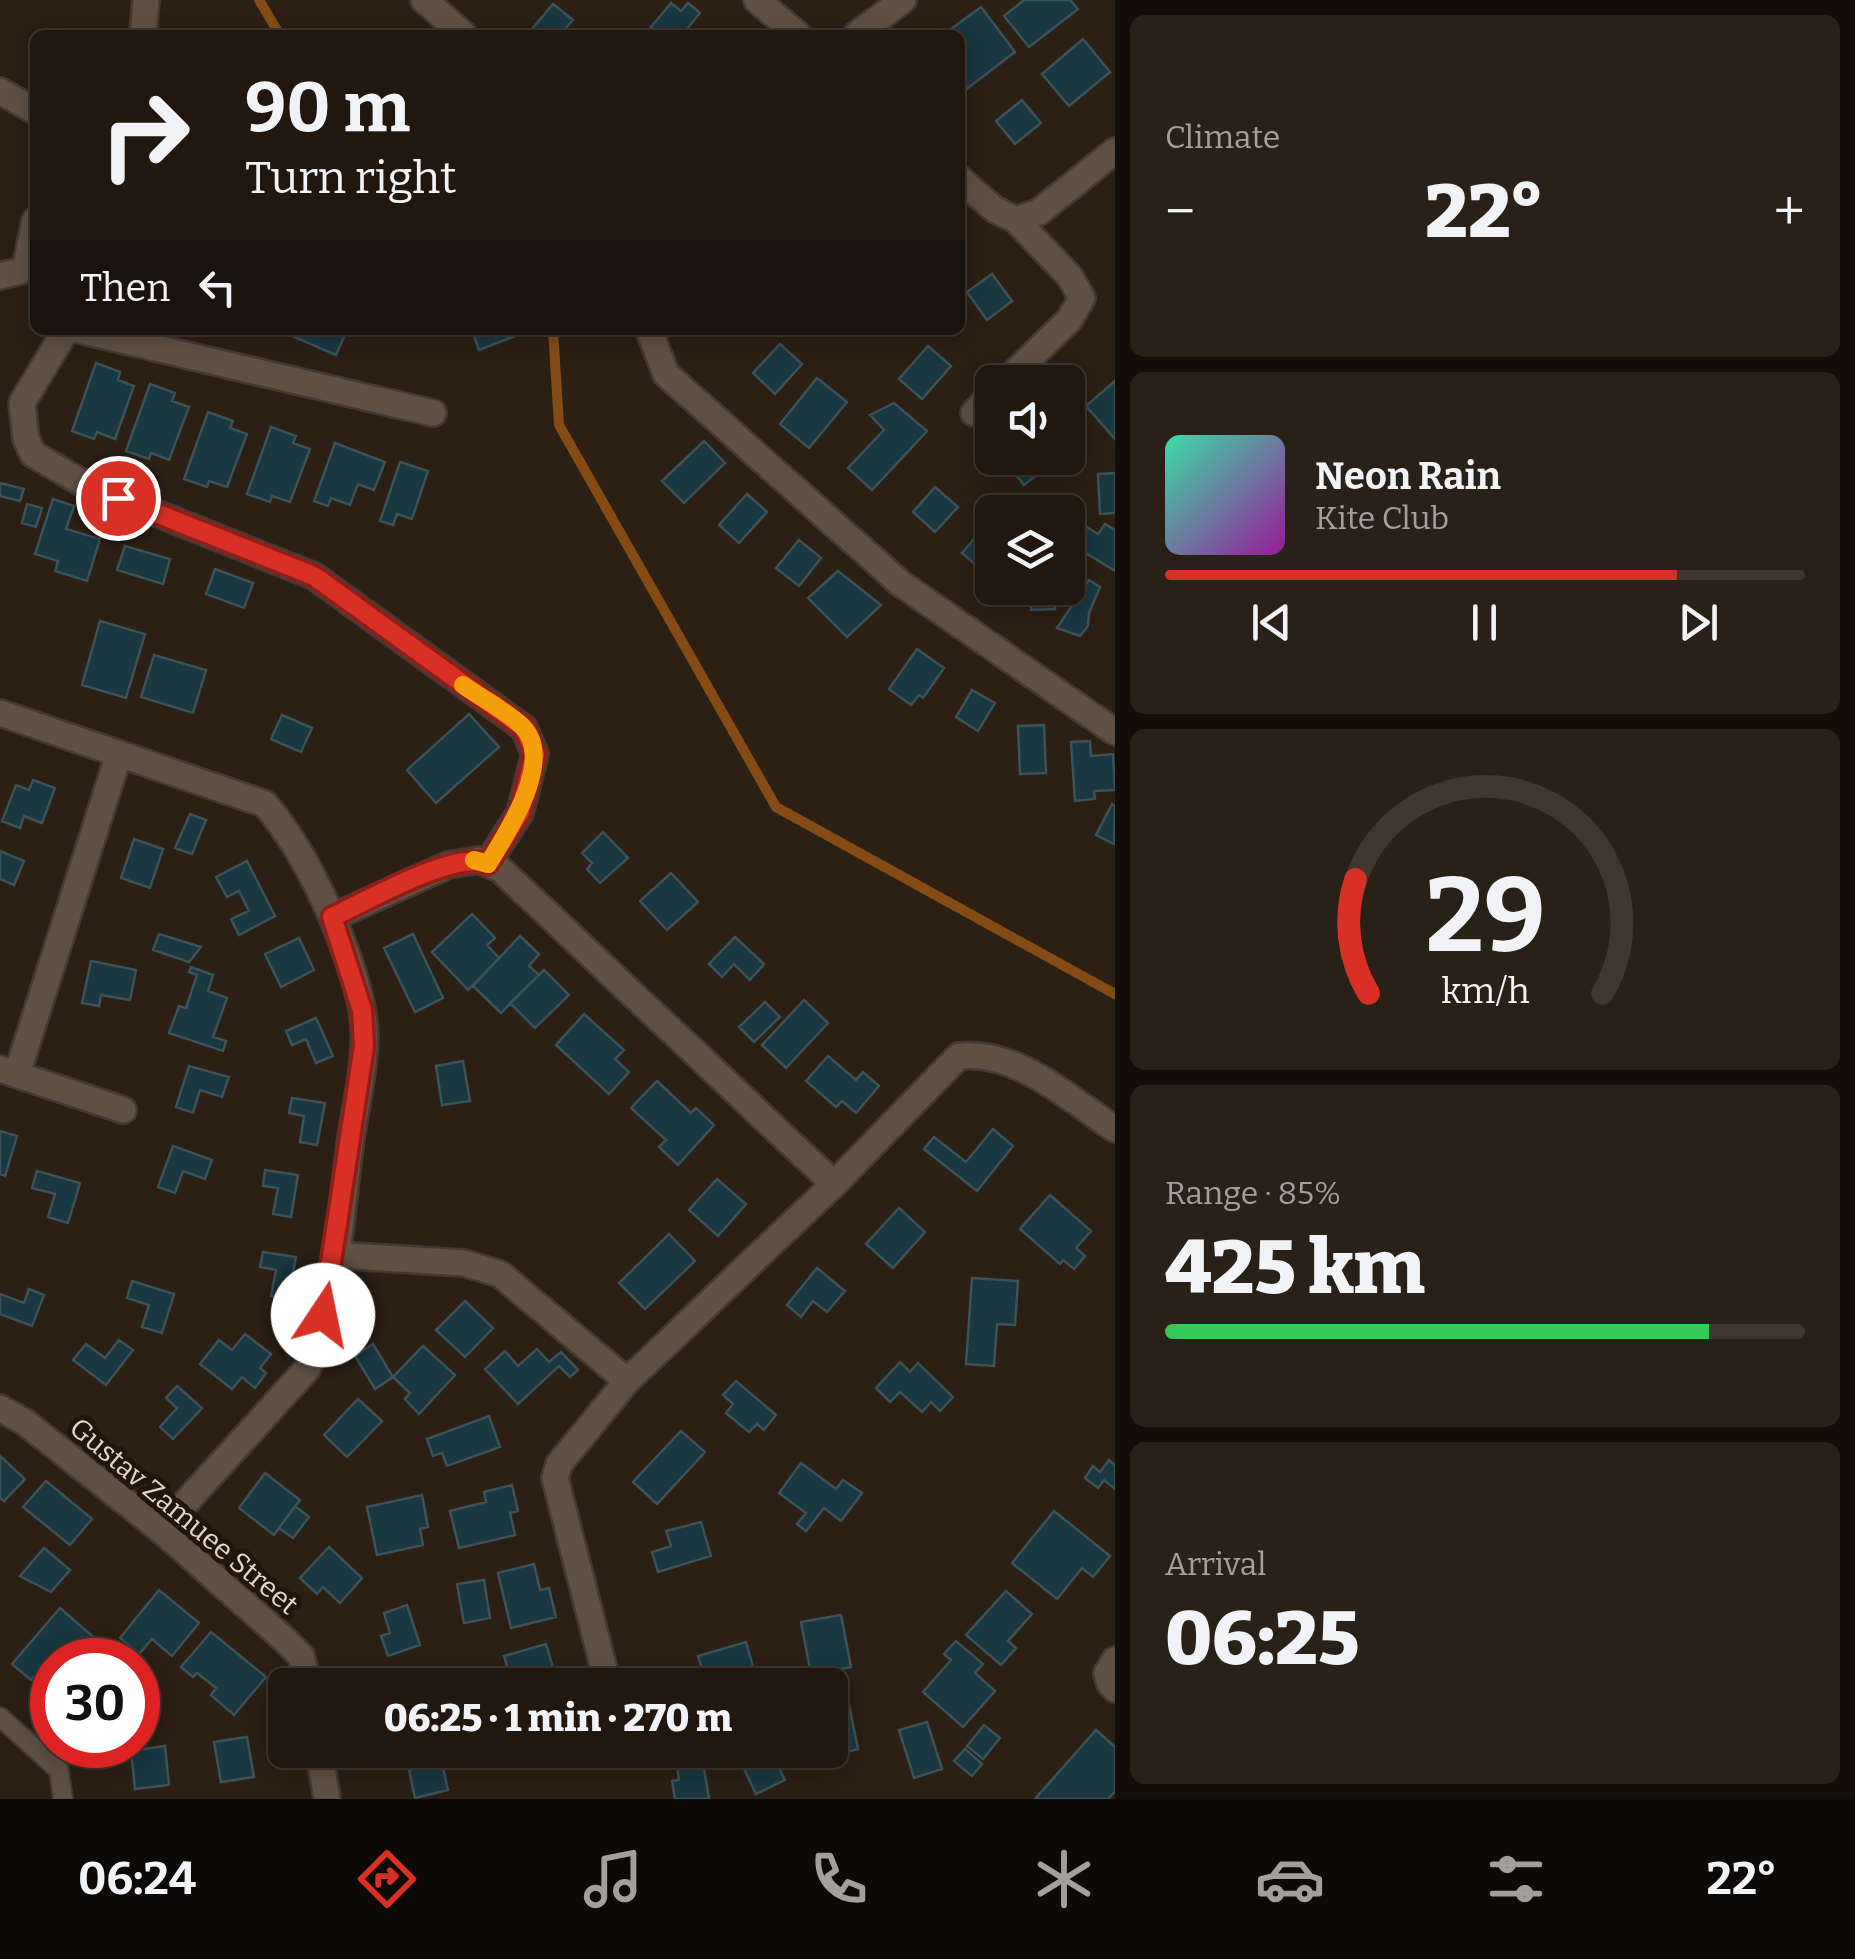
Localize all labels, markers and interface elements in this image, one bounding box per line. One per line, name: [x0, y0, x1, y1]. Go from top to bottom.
text: 90 m: [245, 66, 410, 150]
icon: right: [80, 70, 210, 200]
text: Climate: [1165, 118, 1280, 156]
text: Turn right: [245, 151, 457, 205]
text: 22°: [1425, 167, 1544, 257]
text: −: [1165, 179, 1195, 245]
text: +: [1774, 179, 1805, 245]
icon: left: [190, 260, 245, 315]
text: Then: [80, 265, 170, 311]
map controls: [975, 365, 1085, 605]
button: sound: [975, 365, 1085, 475]
text: Neon Rain: [1315, 453, 1501, 499]
pin: [76, 456, 161, 541]
icon: arrive: [91, 471, 146, 526]
button: layers: [975, 495, 1085, 605]
text: Kite Club: [1315, 499, 1449, 537]
icon: previous: [1244, 595, 1299, 650]
icon: pause: [1457, 595, 1512, 650]
icon: next: [1671, 595, 1726, 650]
text: 29: [1425, 854, 1545, 979]
text: km/h: [1441, 970, 1529, 1012]
text: Range · 85%: [1165, 1174, 1341, 1212]
text: 425 km: [1165, 1223, 1425, 1313]
position arrow: [271, 1263, 375, 1367]
street label: Gustav Zamuee Street: [63, 1411, 305, 1621]
text: Arrival: [1165, 1545, 1266, 1583]
text: 06:25: [1165, 1594, 1359, 1684]
speed limit sign: 30: [30, 1638, 160, 1768]
text: 06:25 · 1 min · 270 m: [384, 1695, 732, 1741]
icon: directions: [352, 1844, 422, 1914]
icon: music: [578, 1844, 648, 1914]
icon: phone: [804, 1844, 874, 1914]
icon: climate: [1029, 1844, 1099, 1914]
icon: car: [1255, 1844, 1325, 1914]
icon: filters: [1481, 1844, 1551, 1914]
text: 06:24: [78, 1852, 196, 1906]
text: 22°: [1707, 1852, 1777, 1906]

